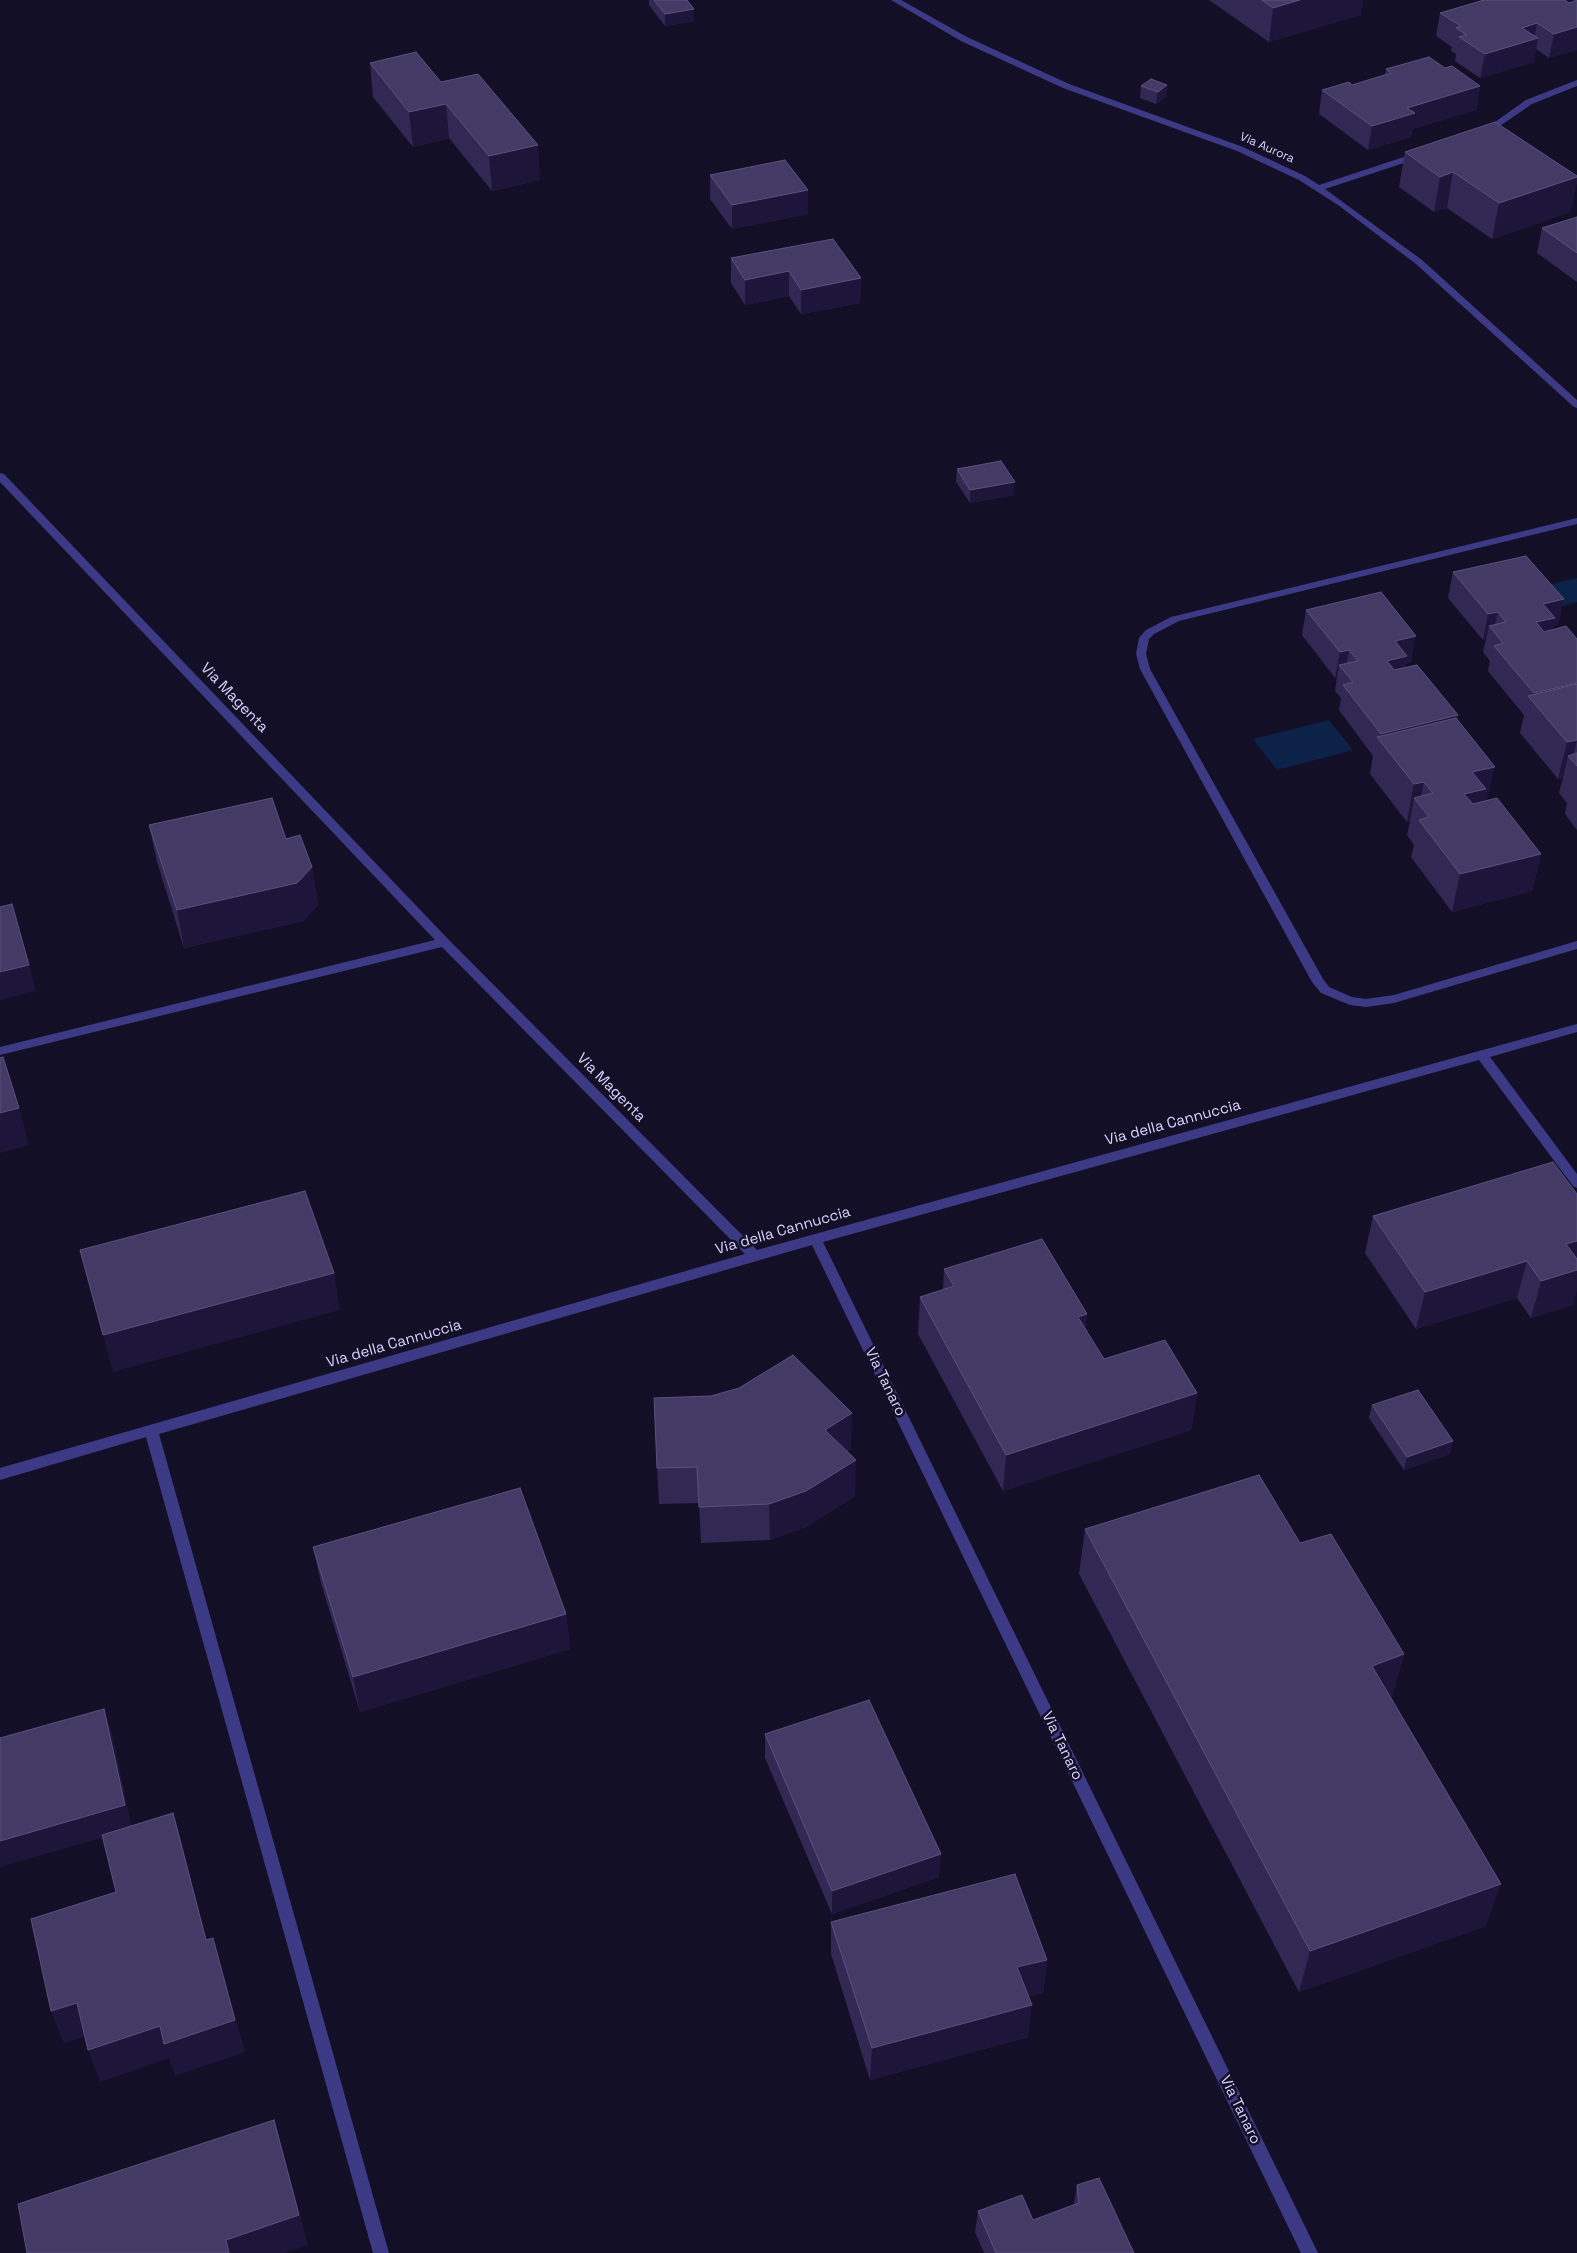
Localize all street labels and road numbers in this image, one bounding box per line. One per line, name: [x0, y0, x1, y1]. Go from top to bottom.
street label: Via Aurora: [1237, 130, 1297, 166]
street label: Via Magenta: [196, 659, 272, 737]
street label: Via Magenta: [573, 1050, 649, 1126]
street label: Via della Cannuccia: [1103, 1096, 1243, 1150]
street label: Via della Cannuccia: [713, 1203, 853, 1259]
street label: Via della Cannuccia: [324, 1316, 464, 1372]
street label: Via Tanaro: [861, 1345, 909, 1419]
street label: Via Tanaro: [1038, 1709, 1086, 1783]
street label: Via Tanaro: [1216, 2073, 1264, 2147]

